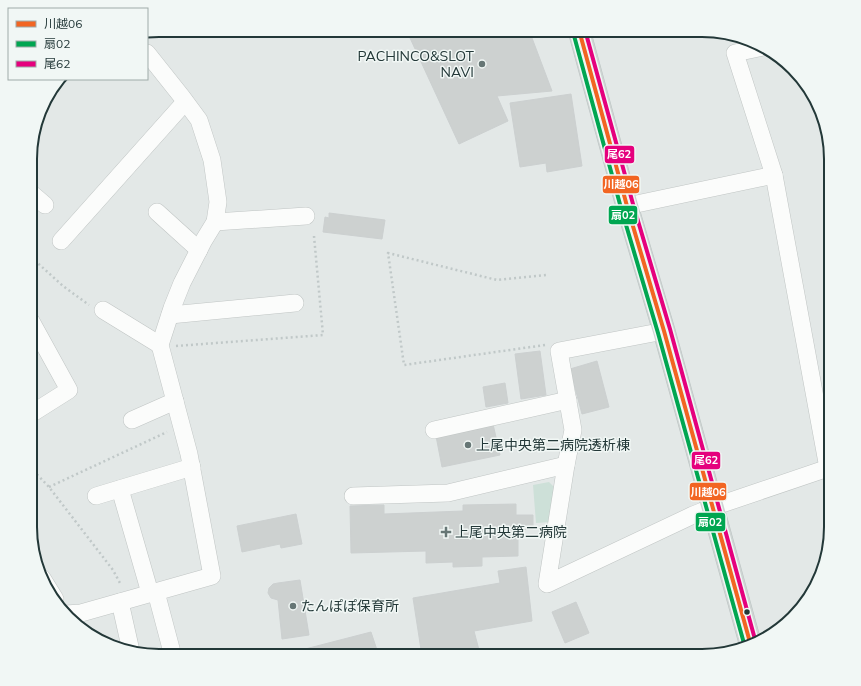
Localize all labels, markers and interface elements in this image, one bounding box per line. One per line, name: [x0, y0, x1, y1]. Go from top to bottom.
legend: [8, 8, 148, 80]
text: 川越06: [44, 16, 82, 31]
text: 扇02: [44, 36, 70, 51]
place label: PACHINCO&SLOT NAVI: [357, 47, 475, 81]
text: 尾62: [44, 56, 70, 71]
marker: PACHINCO&SLOT NAVI: [477, 59, 487, 69]
line badge: 尾62: [604, 145, 635, 164]
text: 尾62: [607, 147, 631, 161]
line badge: 川越06: [602, 175, 640, 194]
text: 川越06: [603, 177, 639, 191]
line badge: 扇02: [608, 205, 638, 225]
text: 扇02: [611, 208, 635, 222]
place label: 上尾中央第二病院透析棟: [476, 436, 630, 454]
marker: 上尾中央第二病院透析棟: [463, 440, 473, 450]
line badge: 尾62: [691, 451, 721, 470]
text: 尾62: [694, 453, 718, 467]
line badge: 川越06: [689, 482, 727, 501]
text: 川越06: [690, 485, 726, 499]
line badge: 扇02: [695, 512, 726, 532]
text: 扇02: [698, 515, 722, 529]
place label: 上尾中央第二病院: [455, 523, 567, 541]
marker: 上尾中央第二病院: [440, 526, 452, 538]
place label: たんぽぽ保育所: [301, 597, 399, 615]
marker: たんぽぽ保育所: [288, 601, 298, 611]
unlabelled marker: [742, 607, 752, 617]

